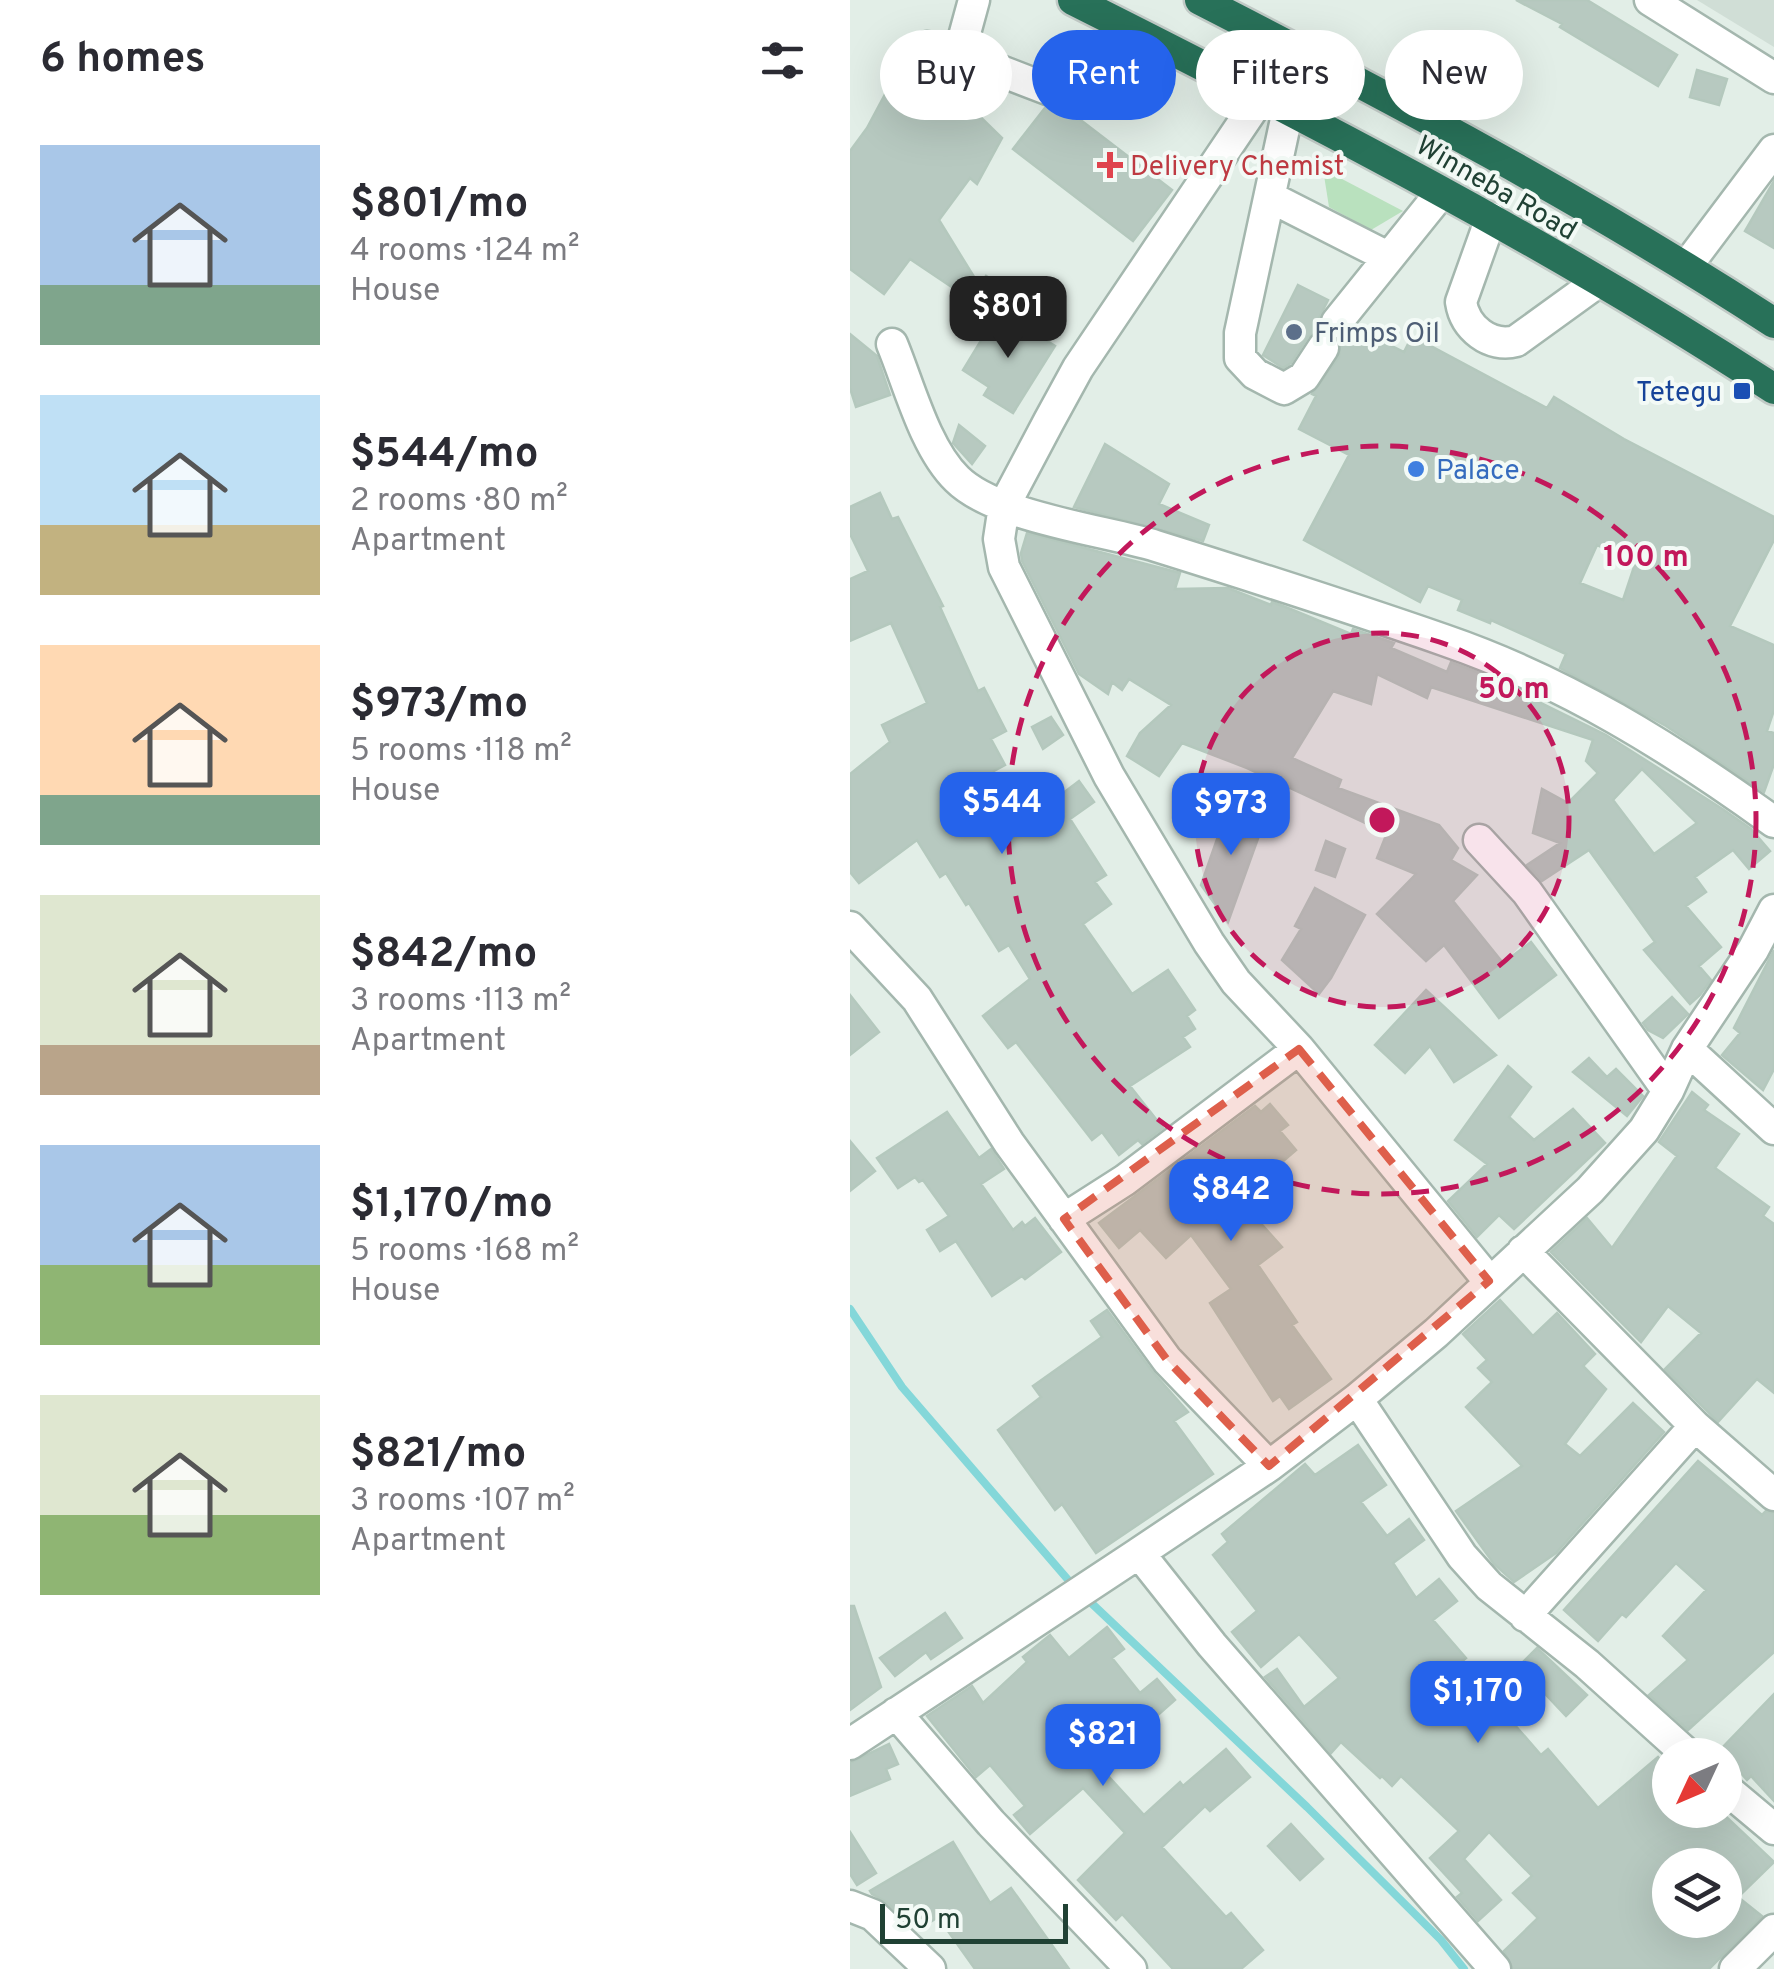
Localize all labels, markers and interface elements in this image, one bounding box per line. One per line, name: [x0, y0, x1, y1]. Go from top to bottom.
chip: Buy: [880, 30, 1012, 120]
chip: Rent: [1032, 30, 1176, 120]
chip: Filters: [1196, 30, 1365, 120]
chip: New: [1385, 30, 1523, 120]
icon: filters: [755, 33, 810, 88]
text: 6 homes: [40, 34, 205, 87]
street label: Winneba Road: [1408, 129, 1583, 250]
place label: Delivery Chemist: [1130, 150, 1344, 186]
marker: Delivery Chemist: [1099, 154, 1121, 176]
text: $801/mo: [350, 179, 528, 232]
icon: home: [120, 185, 240, 305]
text: 4 rooms · 124 m²: [350, 232, 580, 272]
text: House: [350, 272, 440, 312]
pin: $801: [949, 276, 1067, 361]
text: $801: [972, 288, 1044, 328]
place label: Frimps Oil: [1314, 317, 1440, 353]
marker: Frimps Oil: [1283, 321, 1305, 343]
place label: Tetegu: [1636, 376, 1722, 412]
marker: Tetegu: [1731, 380, 1753, 402]
text: $544/mo: [350, 429, 539, 482]
icon: home: [120, 435, 240, 555]
place label: Palace: [1436, 454, 1520, 490]
marker: Palace: [1405, 458, 1427, 480]
text: 2 rooms · 80 m²: [350, 482, 568, 522]
text: Apartment: [350, 522, 506, 562]
text: 100 m: [1603, 540, 1689, 577]
text: 50 m: [1478, 672, 1550, 709]
text: $973/mo: [350, 679, 528, 732]
icon: home: [120, 685, 240, 805]
text: 5 rooms · 118 m²: [350, 732, 572, 772]
text: House: [350, 772, 440, 812]
pin: $544: [943, 772, 1061, 857]
pin: $973: [1172, 773, 1290, 858]
text: $544: [962, 784, 1042, 824]
text: $973: [1194, 785, 1268, 825]
centre of rings: [1364, 802, 1400, 838]
text: $842/mo: [350, 929, 537, 982]
icon: home: [120, 935, 240, 1055]
text: 3 rooms · 113 m²: [350, 982, 571, 1022]
text: Apartment: [350, 1022, 506, 1062]
pin: $842: [1172, 1159, 1290, 1244]
text: $842: [1191, 1171, 1271, 1211]
text: $1,170/mo: [350, 1179, 553, 1232]
icon: home: [120, 1185, 240, 1305]
text: 5 rooms · 168 m²: [350, 1232, 579, 1272]
text: House: [350, 1272, 440, 1312]
text: $821/mo: [350, 1429, 526, 1482]
icon: home: [120, 1435, 240, 1555]
text: 3 rooms · 107 m²: [350, 1482, 575, 1522]
text: Apartment: [350, 1522, 506, 1562]
pin: $1,170: [1397, 1661, 1559, 1746]
text: $1,170: [1432, 1673, 1524, 1713]
pin: $821: [1044, 1704, 1162, 1789]
text: $821: [1067, 1716, 1139, 1756]
north arrow: [1652, 1738, 1742, 1828]
map controls: [1652, 1738, 1742, 1938]
button: layers: [1652, 1848, 1742, 1938]
scale bar: [880, 1899, 1068, 1944]
text: 50 m: [895, 1903, 961, 1939]

